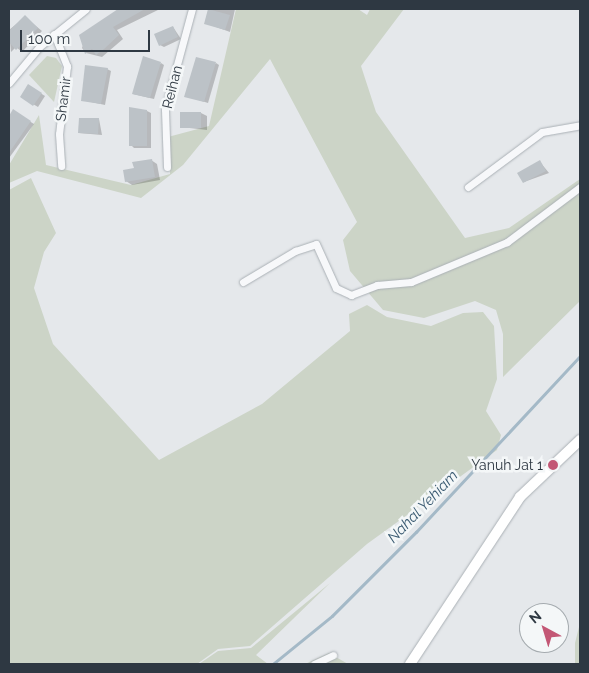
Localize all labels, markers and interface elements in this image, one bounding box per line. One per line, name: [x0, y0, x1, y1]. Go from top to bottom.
scale bar: [22, 20, 152, 52]
text: 100 m: [28, 30, 70, 48]
street label: Reihan: [159, 64, 185, 110]
street label: Shamir: [52, 76, 74, 122]
place label: Yanuh Jat 1: [471, 457, 543, 473]
marker: Yanuh Jat 1: [547, 459, 559, 471]
water label: Nahal Yehiam: [384, 467, 462, 547]
north arrow: [519, 603, 569, 653]
text: N: [526, 608, 544, 627]

